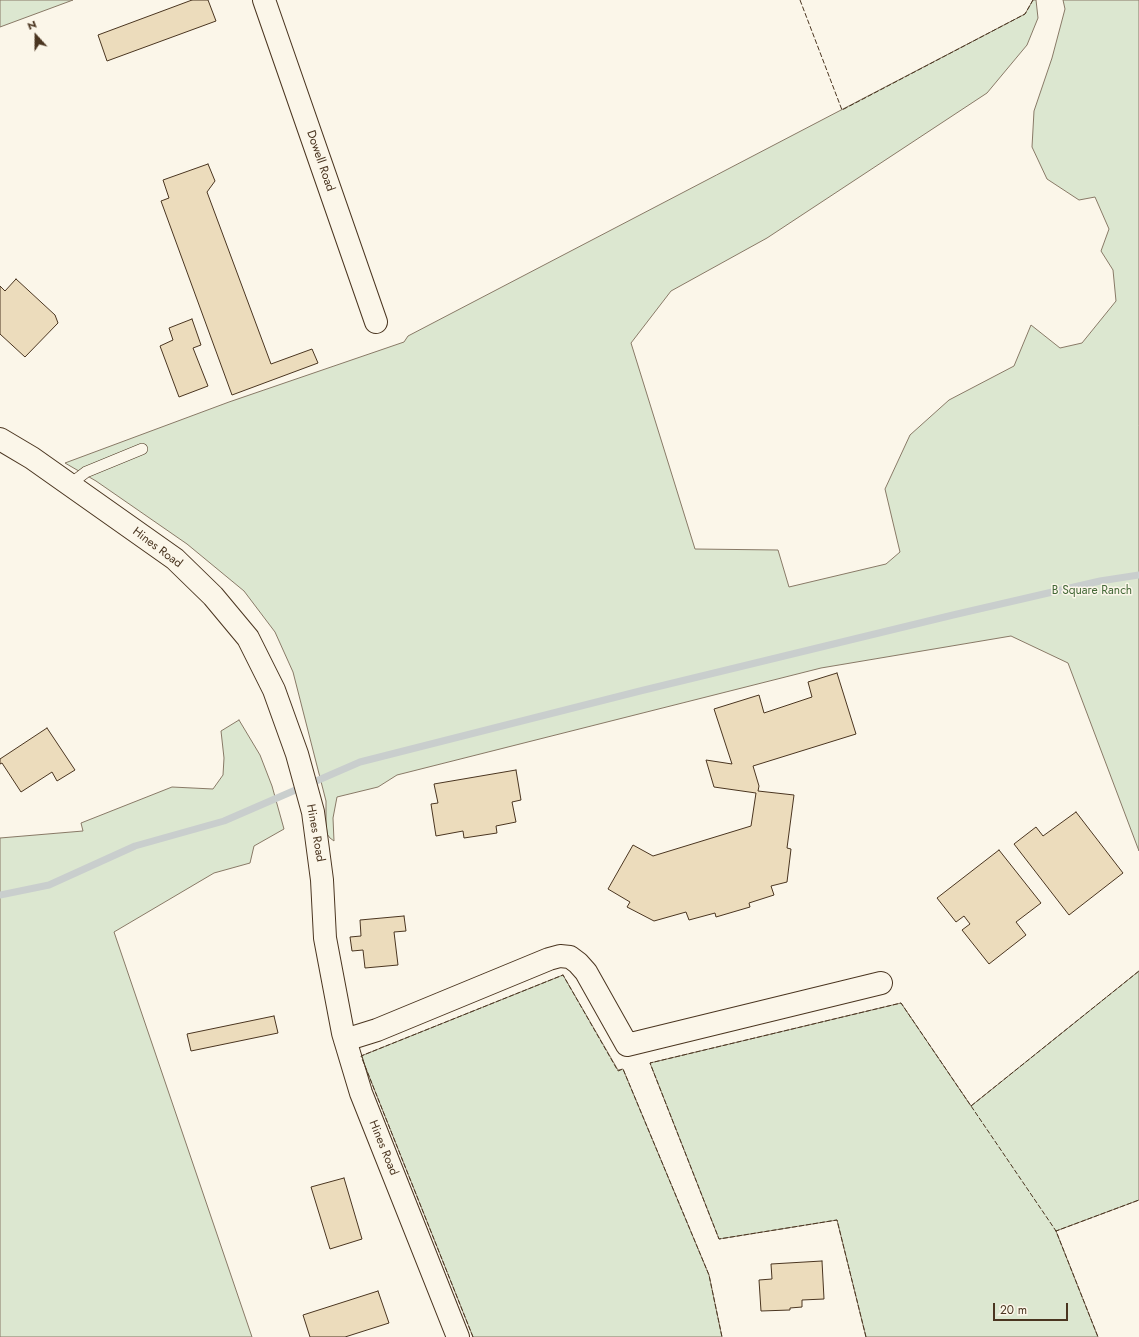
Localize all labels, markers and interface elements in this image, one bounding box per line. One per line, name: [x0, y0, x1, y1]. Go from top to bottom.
north arrow: [16, 16, 56, 56]
text: N: [25, 16, 39, 34]
street label: Dowell Road: [303, 129, 337, 193]
street label: Hines Road: [129, 525, 185, 571]
park label: B Square Ranch: [1052, 584, 1132, 598]
street label: Hines Road: [303, 803, 327, 863]
street label: Hines Road: [365, 1118, 401, 1178]
scale bar: [995, 1295, 1070, 1321]
text: 20 m: [1000, 1301, 1027, 1319]

